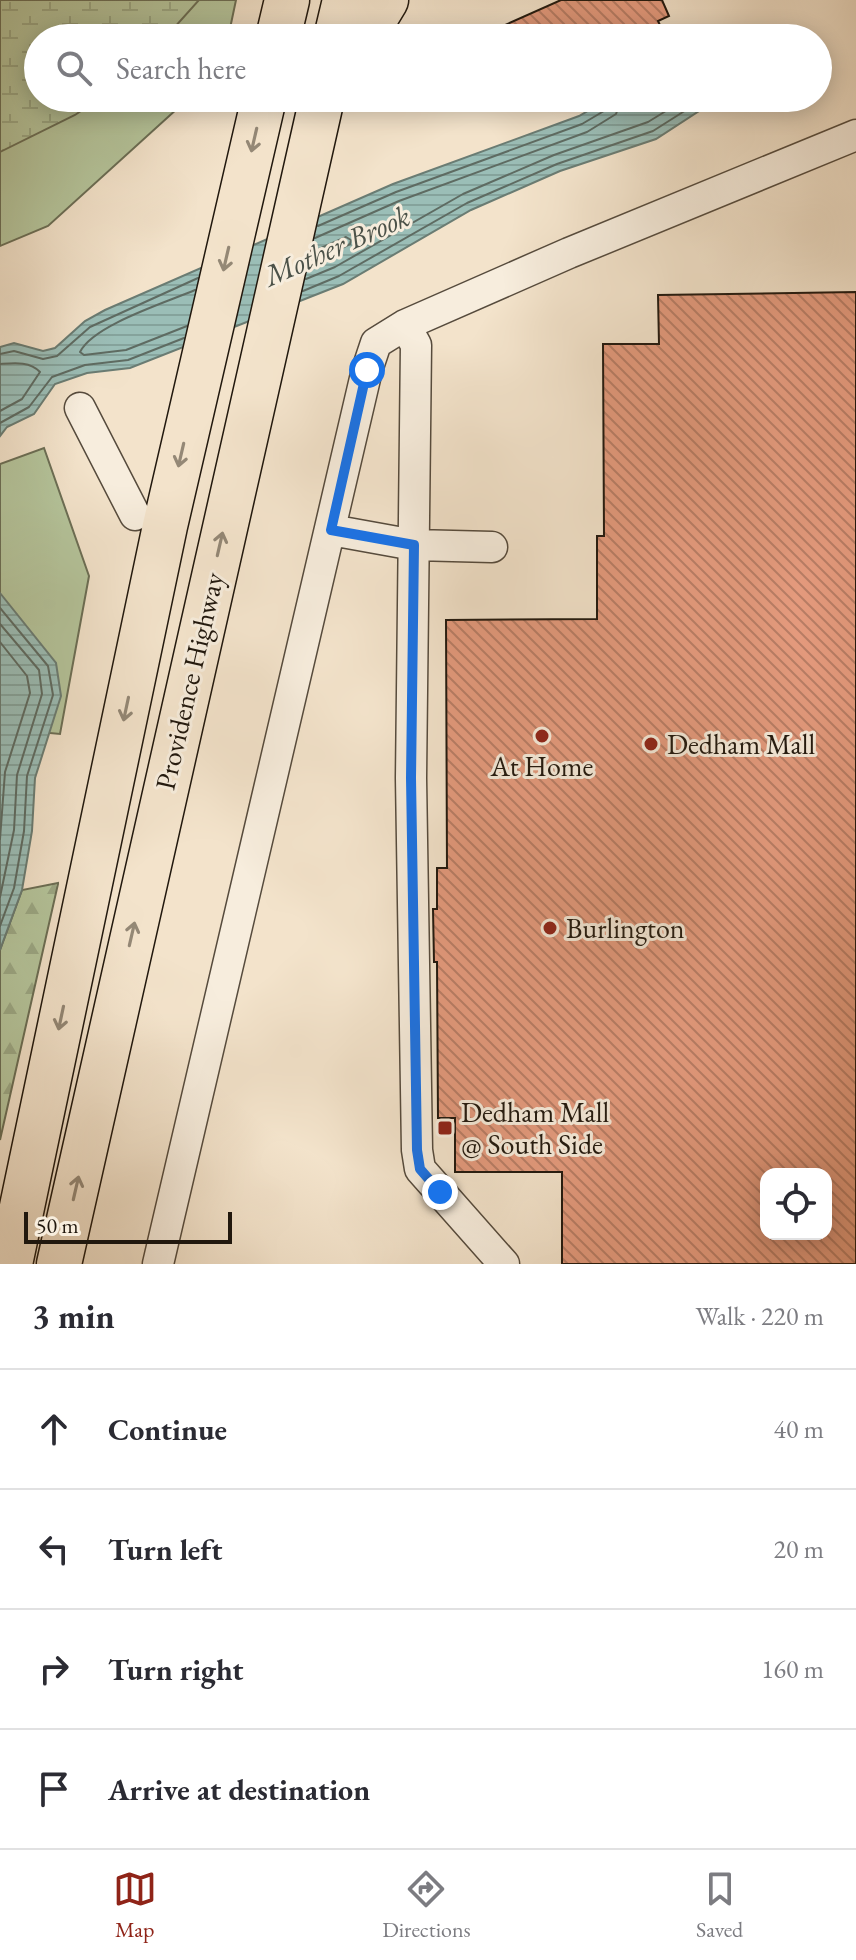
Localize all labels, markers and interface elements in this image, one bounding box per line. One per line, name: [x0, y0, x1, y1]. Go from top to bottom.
search box: [24, 24, 832, 112]
icon: search: [52, 46, 96, 90]
text: Search here: [116, 49, 246, 88]
one-way arrow: [245, 127, 260, 153]
water label: Mother Brook: [256, 196, 416, 296]
one-way arrow: [218, 245, 233, 271]
route start: [349, 352, 385, 388]
one-way arrow: [173, 442, 188, 467]
one-way arrow: [213, 532, 228, 557]
street label: Providence Highway: [146, 568, 232, 793]
one-way arrow: [118, 696, 133, 721]
place label: Dedham Mall: [667, 726, 815, 762]
marker: At Home: [533, 727, 551, 745]
marker: Dedham Mall: [642, 735, 660, 753]
place label: At Home: [489, 748, 594, 784]
place label: Burlington: [566, 910, 685, 946]
marker: Burlington: [541, 919, 559, 937]
one-way arrow: [125, 922, 140, 947]
one-way arrow: [53, 1005, 68, 1031]
place label: Dedham Mall @ South Side: [461, 1094, 609, 1162]
marker: Dedham Mall @ South Side: [436, 1119, 454, 1137]
map controls: [760, 1168, 832, 1240]
button: locate: [760, 1168, 832, 1240]
route end: [422, 1174, 458, 1210]
one-way arrow: [69, 1176, 84, 1201]
scale bar: [24, 1208, 232, 1244]
text: 50 m: [36, 1211, 79, 1240]
text: 3 min: [32, 1294, 115, 1338]
text: Walk · 220 m: [696, 1299, 824, 1333]
icon: ahead: [32, 1407, 76, 1451]
text: Continue: [108, 1410, 227, 1449]
text: 40 m: [774, 1412, 824, 1446]
icon: left: [32, 1527, 76, 1571]
text: Turn left: [108, 1530, 222, 1569]
text: 20 m: [774, 1532, 824, 1566]
icon: right: [32, 1647, 76, 1691]
text: Turn right: [108, 1650, 244, 1689]
text: 160 m: [761, 1652, 824, 1686]
icon: arrive: [32, 1767, 76, 1811]
text: Arrive at destination: [108, 1770, 370, 1809]
tab: Map: [113, 1867, 157, 1944]
tab: Directions: [382, 1867, 471, 1944]
tab: Saved: [696, 1867, 743, 1944]

